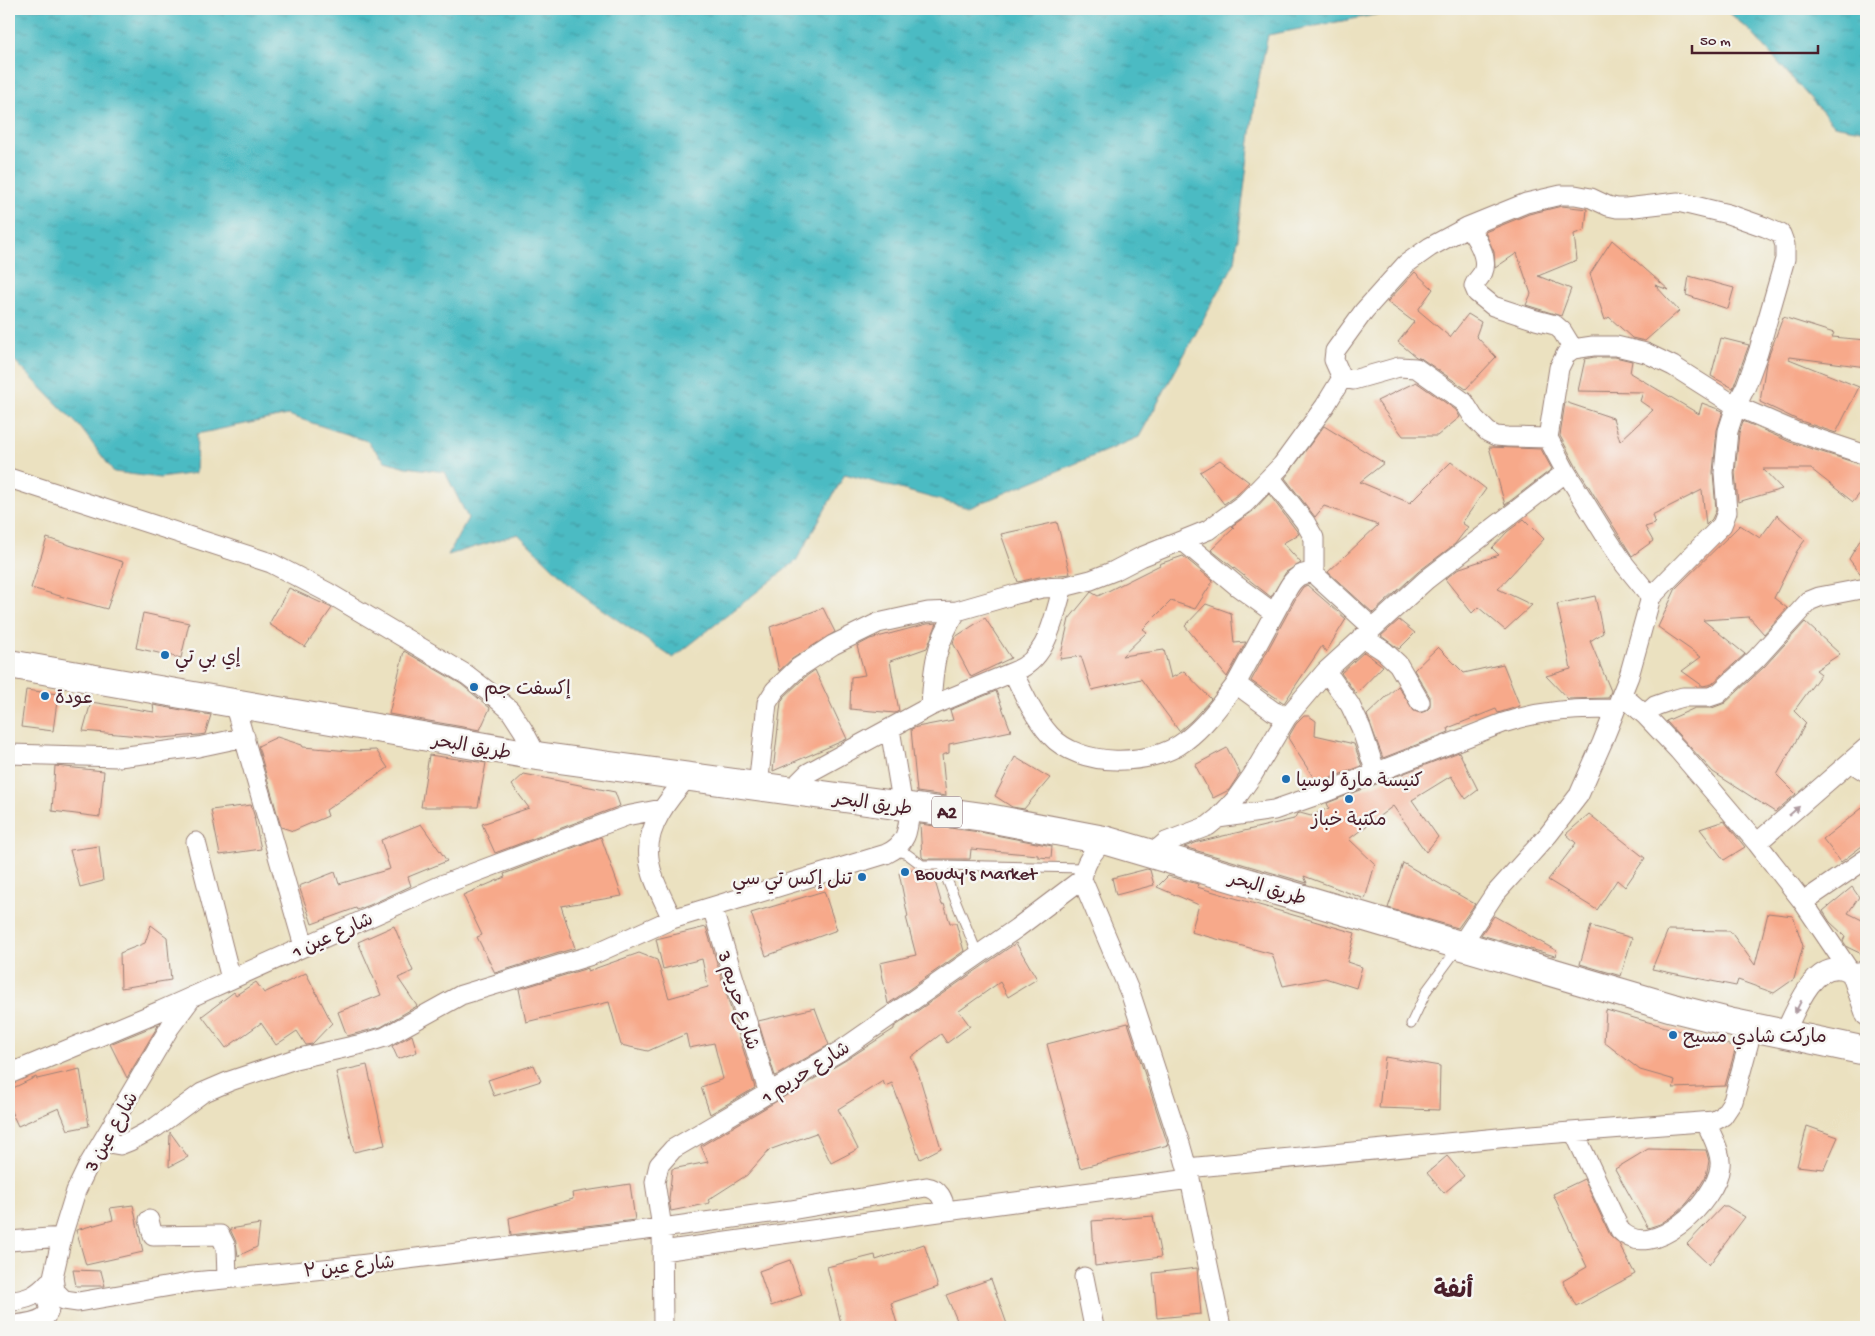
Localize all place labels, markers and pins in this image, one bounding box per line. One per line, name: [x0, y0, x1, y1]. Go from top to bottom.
place label: إي بي تي: [175, 647, 241, 672]
marker: إي بي تي: [159, 649, 171, 661]
place label: إكسفت جم: [484, 679, 571, 702]
marker: إكسفت جم: [468, 681, 480, 693]
place label: عودة: [55, 688, 93, 711]
marker: عودة: [39, 690, 51, 702]
place label: كنيسة مارة لوسيا: [1296, 771, 1423, 794]
marker: كنيسة مارة لوسيا: [1280, 773, 1292, 785]
marker: مكتبة خباز: [1343, 793, 1355, 805]
place label: مكتبة خباز: [1309, 810, 1387, 833]
place label: Boudy's Market: [914, 864, 1039, 887]
marker: Boudy's Market: [899, 866, 911, 878]
place label: تنل إكس تي سي: [732, 869, 852, 894]
marker: تنل إكس تي سي: [856, 871, 868, 883]
place label: ماركت شادي مسيح: [1683, 1027, 1827, 1050]
marker: ماركت شادي مسيح: [1667, 1029, 1679, 1041]

